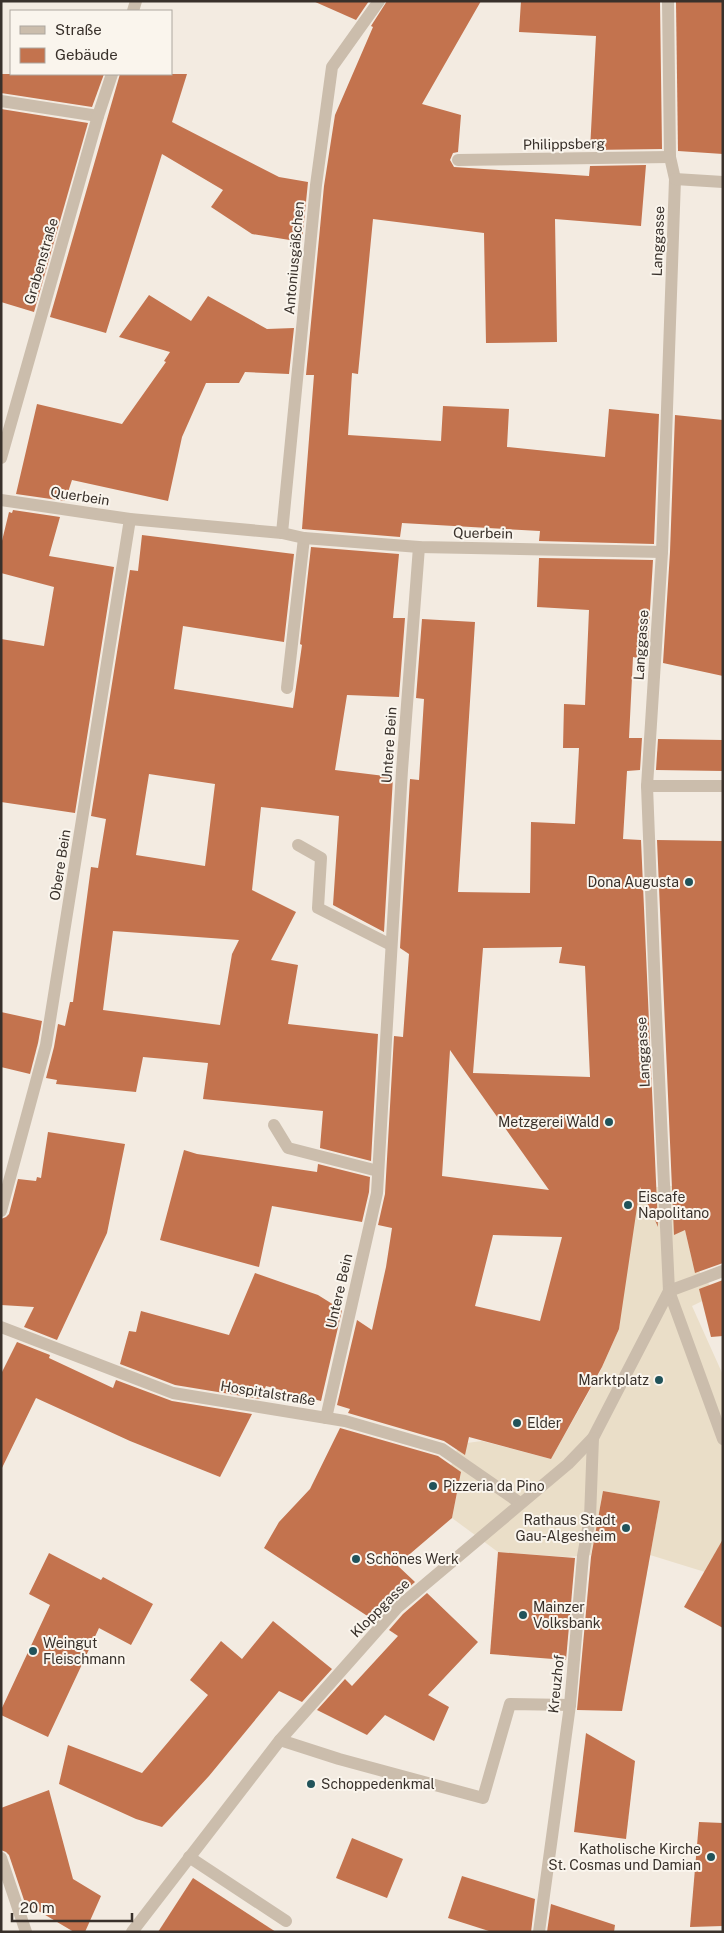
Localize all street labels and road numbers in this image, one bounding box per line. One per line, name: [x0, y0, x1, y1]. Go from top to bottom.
street label: Philippsberg: [523, 135, 606, 153]
street label: Antoniusgäßchen: [281, 201, 307, 315]
street label: Langgasse: [649, 205, 667, 276]
street label: Grabenstraße: [21, 216, 61, 306]
street label: Querbein: [49, 483, 111, 509]
street label: Querbein: [453, 524, 513, 542]
street label: Langgasse: [631, 609, 651, 681]
street label: Untere Bein: [378, 706, 400, 784]
street label: Obere Bein: [46, 828, 74, 902]
street label: Langgasse: [633, 1016, 653, 1088]
street label: Untere Bein: [323, 1252, 355, 1330]
street label: Hospitalstraße: [219, 1378, 317, 1408]
street label: Kloppgasse: [347, 1575, 413, 1641]
street label: Kreuzhof: [545, 1653, 567, 1714]

